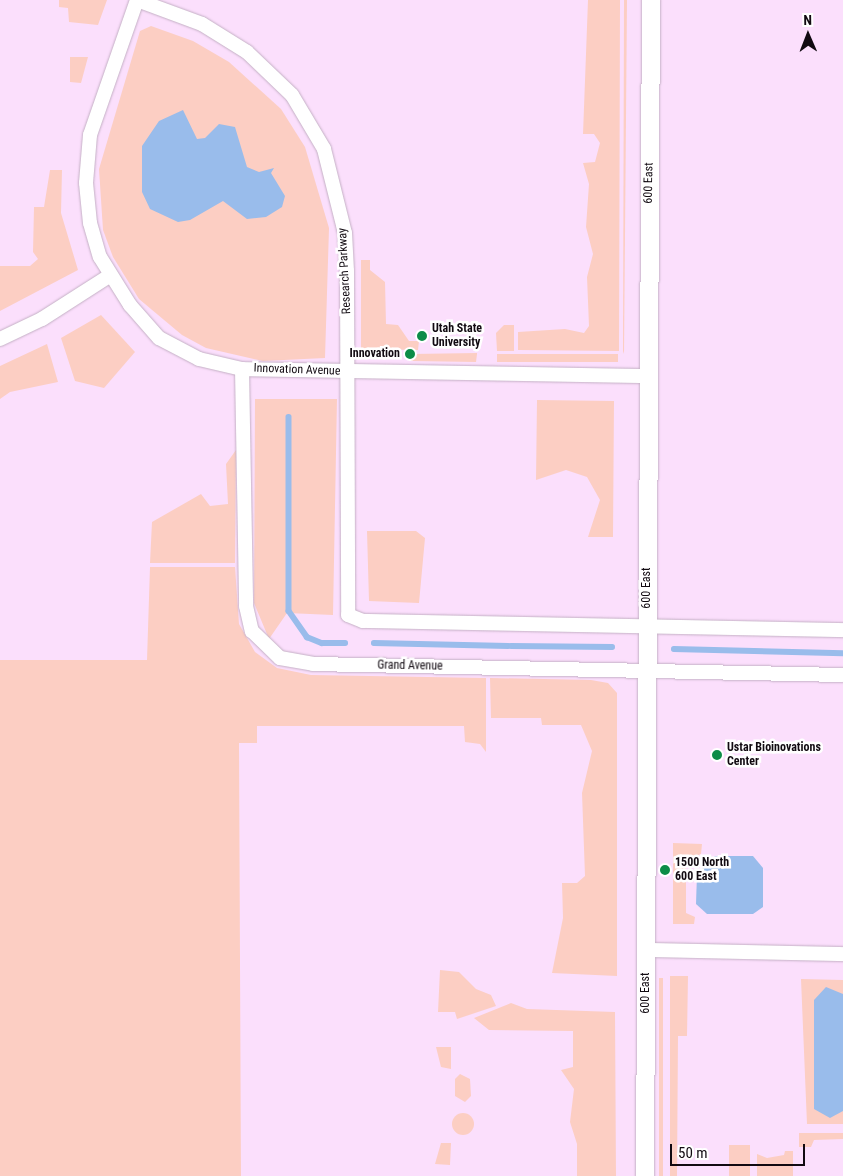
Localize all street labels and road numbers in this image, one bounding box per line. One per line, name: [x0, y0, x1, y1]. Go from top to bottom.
street label: 600 East: [641, 162, 657, 204]
street label: Research Parkway: [336, 228, 354, 314]
street label: Innovation Avenue: [253, 361, 341, 379]
street label: 600 East: [640, 567, 654, 609]
street label: Grand Avenue: [377, 658, 443, 674]
street label: 600 East: [639, 972, 653, 1014]

